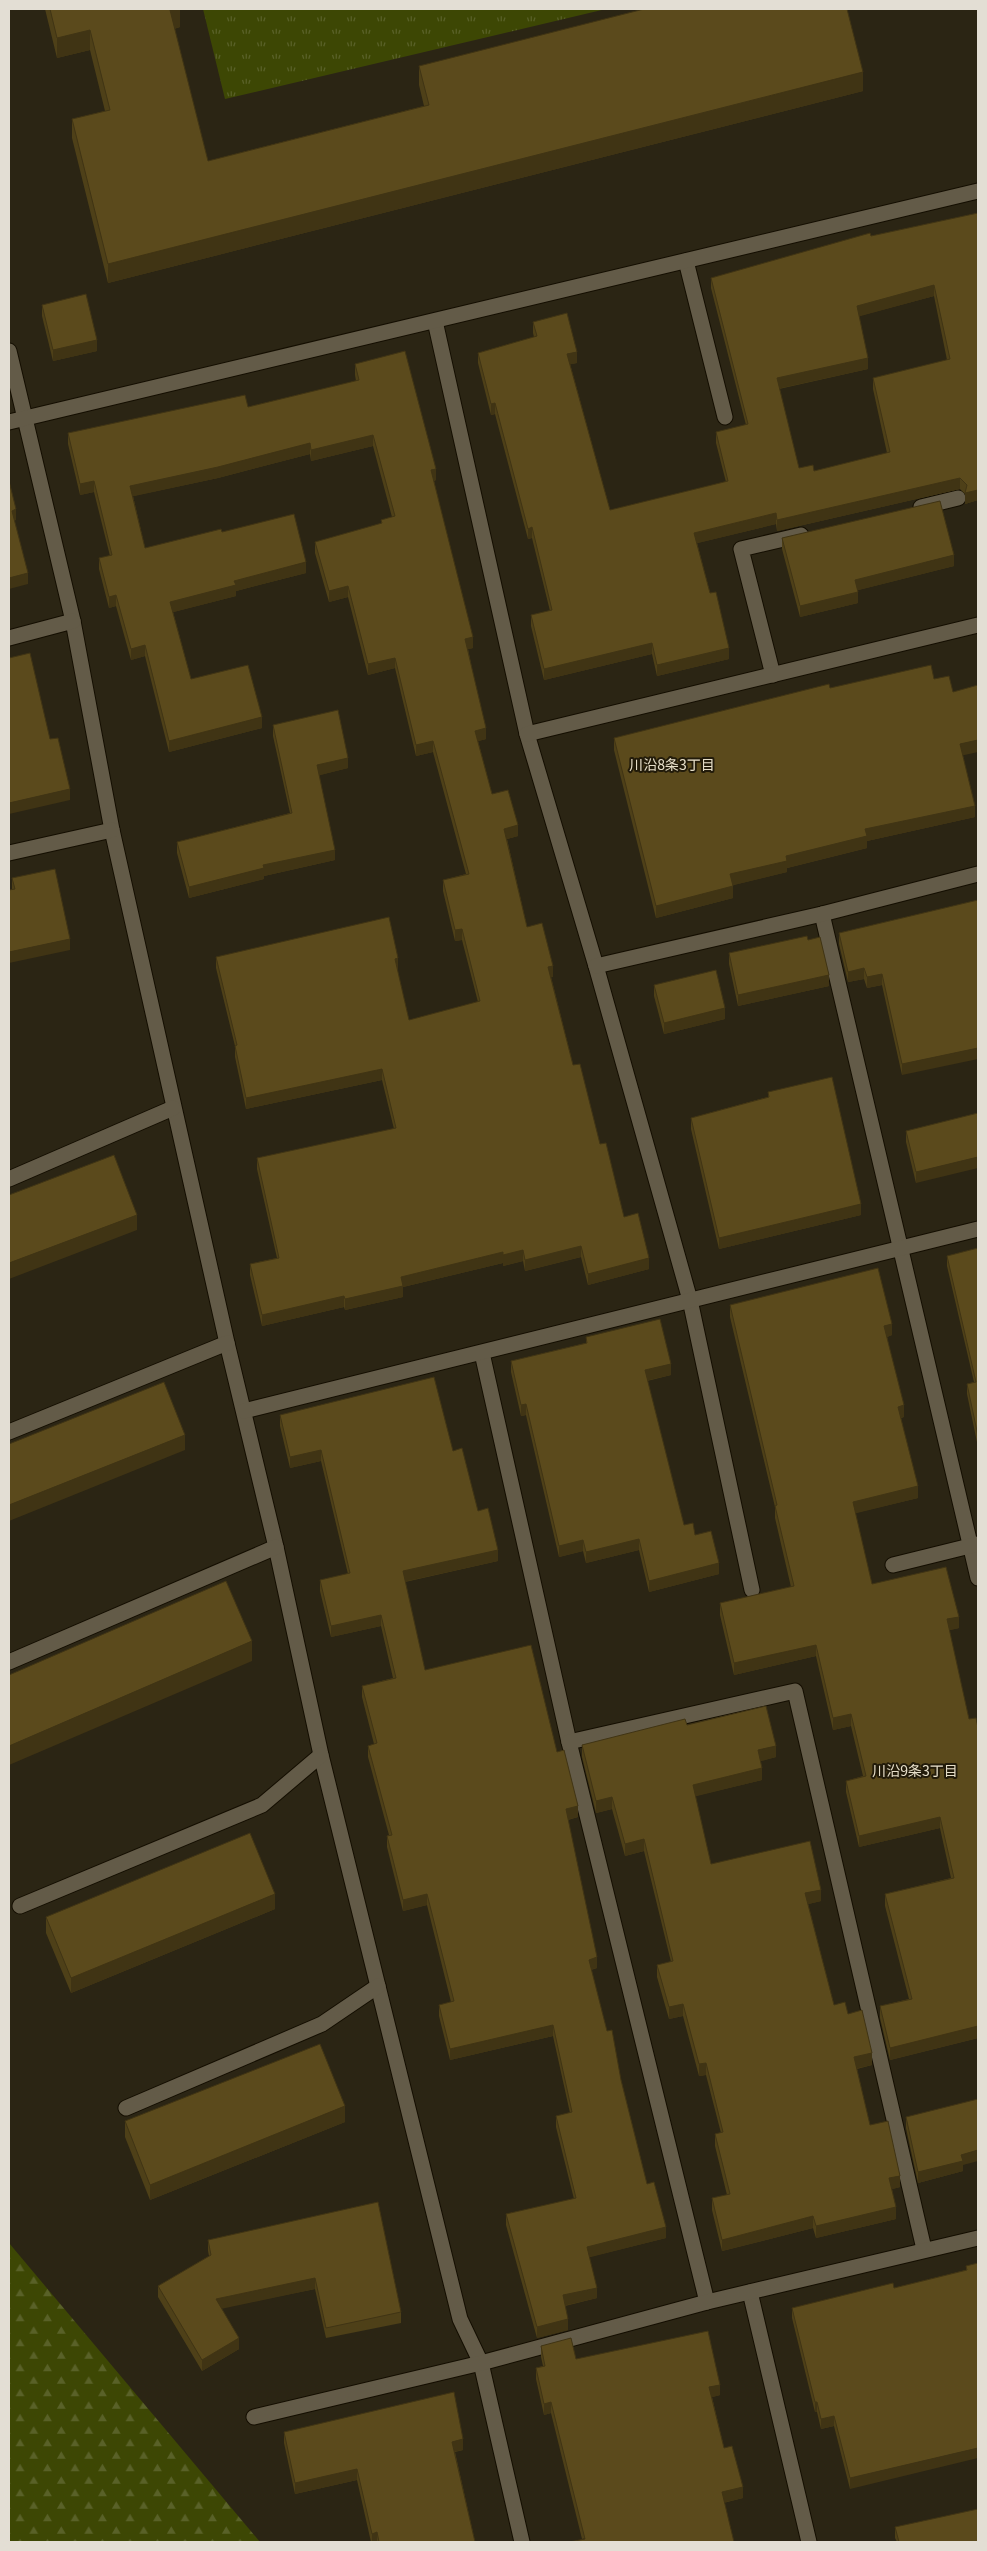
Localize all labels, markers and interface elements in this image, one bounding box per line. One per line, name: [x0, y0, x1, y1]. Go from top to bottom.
district label: 川沿8条3丁目: [629, 754, 715, 774]
district label: 川沿9条3丁目: [872, 1760, 958, 1780]

